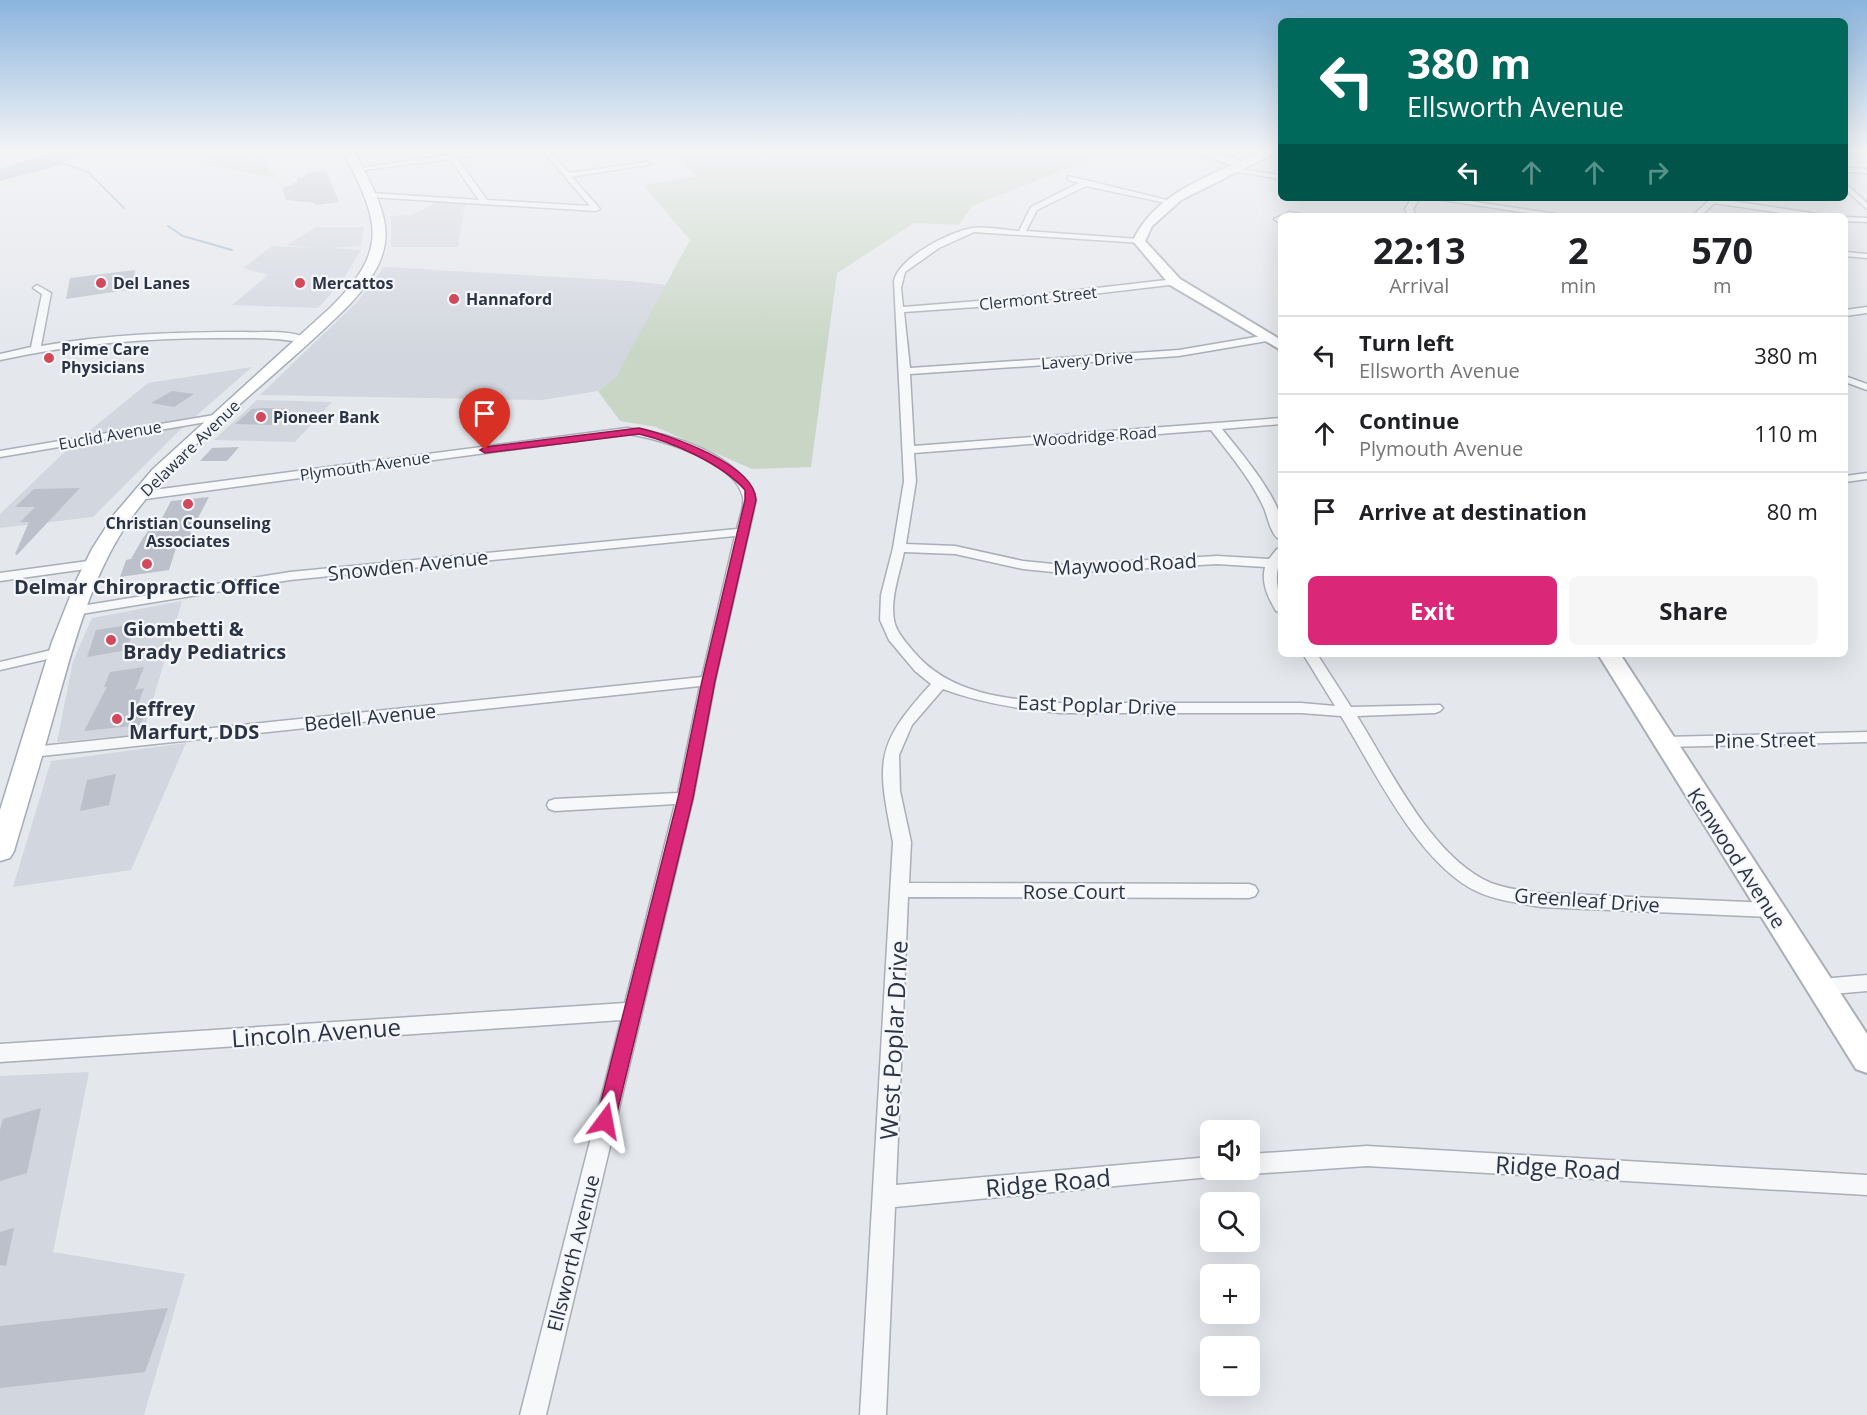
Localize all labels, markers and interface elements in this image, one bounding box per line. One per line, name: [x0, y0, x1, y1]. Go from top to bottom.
text: 380 m: [1407, 34, 1531, 91]
icon: left: [1308, 42, 1386, 120]
text: Ellsworth Avenue: [1407, 88, 1624, 125]
icon: left: [1452, 156, 1485, 189]
icon: ahead: [1515, 156, 1548, 189]
icon: ahead: [1578, 156, 1611, 189]
icon: right: [1641, 156, 1674, 189]
text: 22:13: [1373, 226, 1466, 275]
text: 2: [1568, 226, 1589, 275]
text: 570: [1691, 226, 1753, 275]
place label: Del Lanes: [113, 272, 190, 294]
place label: Mercattos: [312, 272, 393, 294]
text: Arrival: [1389, 272, 1449, 299]
text: min: [1560, 272, 1596, 299]
text: m: [1713, 272, 1731, 299]
marker: Del Lanes: [94, 276, 108, 290]
marker: Mercattos: [293, 276, 307, 290]
street label: Clermont Street: [978, 281, 1098, 315]
place label: Hannaford: [466, 288, 552, 310]
marker: Hannaford: [447, 292, 461, 306]
text: Turn left: [1359, 327, 1454, 357]
place label: Prime Care Physicians: [61, 338, 149, 378]
icon: left: [1308, 339, 1341, 372]
text: 380 m: [1754, 340, 1818, 370]
street label: Lavery Drive: [1040, 346, 1134, 374]
marker: Prime Care Physicians: [42, 351, 56, 365]
text: Ellsworth Avenue: [1359, 357, 1520, 384]
pin: [459, 388, 510, 450]
street label: Delaware Avenue: [136, 395, 244, 501]
icon: arrive: [468, 397, 501, 430]
text: Continue: [1359, 405, 1459, 435]
place label: Pioneer Bank: [273, 406, 380, 428]
marker: Pioneer Bank: [254, 410, 268, 424]
street label: Euclid Avenue: [57, 415, 163, 455]
icon: ahead: [1308, 417, 1341, 450]
text: 110 m: [1754, 418, 1818, 448]
street label: Woodridge Road: [1032, 421, 1158, 451]
text: Plymouth Avenue: [1359, 435, 1523, 462]
street label: Plymouth Avenue: [298, 446, 432, 486]
icon: arrive: [1308, 495, 1341, 528]
text: Arrive at destination: [1359, 496, 1587, 526]
text: 80 m: [1767, 496, 1818, 526]
marker: Christian Counseling Associates: [181, 497, 195, 511]
place label: Christian Counseling Associates: [106, 512, 270, 552]
street label: Snowden Avenue: [326, 543, 490, 587]
street label: Maywood Road: [1052, 547, 1198, 581]
marker: Delmar Chiropractic Office: [140, 557, 154, 571]
place label: Delmar Chiropractic Office: [14, 573, 280, 600]
button: Exit: [1308, 576, 1557, 645]
button: Share: [1569, 576, 1818, 645]
place label: Giombetti & Brady Pediatrics: [123, 615, 286, 665]
marker: Giombetti & Brady Pediatrics: [104, 633, 118, 647]
street label: East Poplar Drive: [1017, 689, 1177, 721]
place label: Jeffrey Marfurt, DDS: [127, 695, 259, 745]
street label: Bedell Avenue: [303, 697, 437, 737]
marker: Jeffrey Marfurt, DDS: [110, 712, 124, 726]
street label: Pine Street: [1714, 726, 1816, 754]
street label: Kenwood Avenue: [1681, 783, 1793, 933]
street label: Rose Court: [1023, 878, 1125, 905]
street label: Greenleaf Drive: [1513, 881, 1661, 919]
street label: West Poplar Drive: [871, 939, 915, 1141]
street label: Lincoln Avenue: [230, 1010, 402, 1054]
position arrow: [573, 1089, 637, 1153]
map controls: [1200, 1120, 1260, 1396]
button: sound: [1200, 1120, 1260, 1180]
street label: Ridge Road: [1494, 1147, 1622, 1187]
street label: Ridge Road: [984, 1160, 1112, 1204]
street label: Ellsworth Avenue: [540, 1172, 606, 1334]
button: search: [1200, 1192, 1260, 1252]
button: +: [1200, 1264, 1260, 1324]
button: −: [1200, 1336, 1260, 1396]

